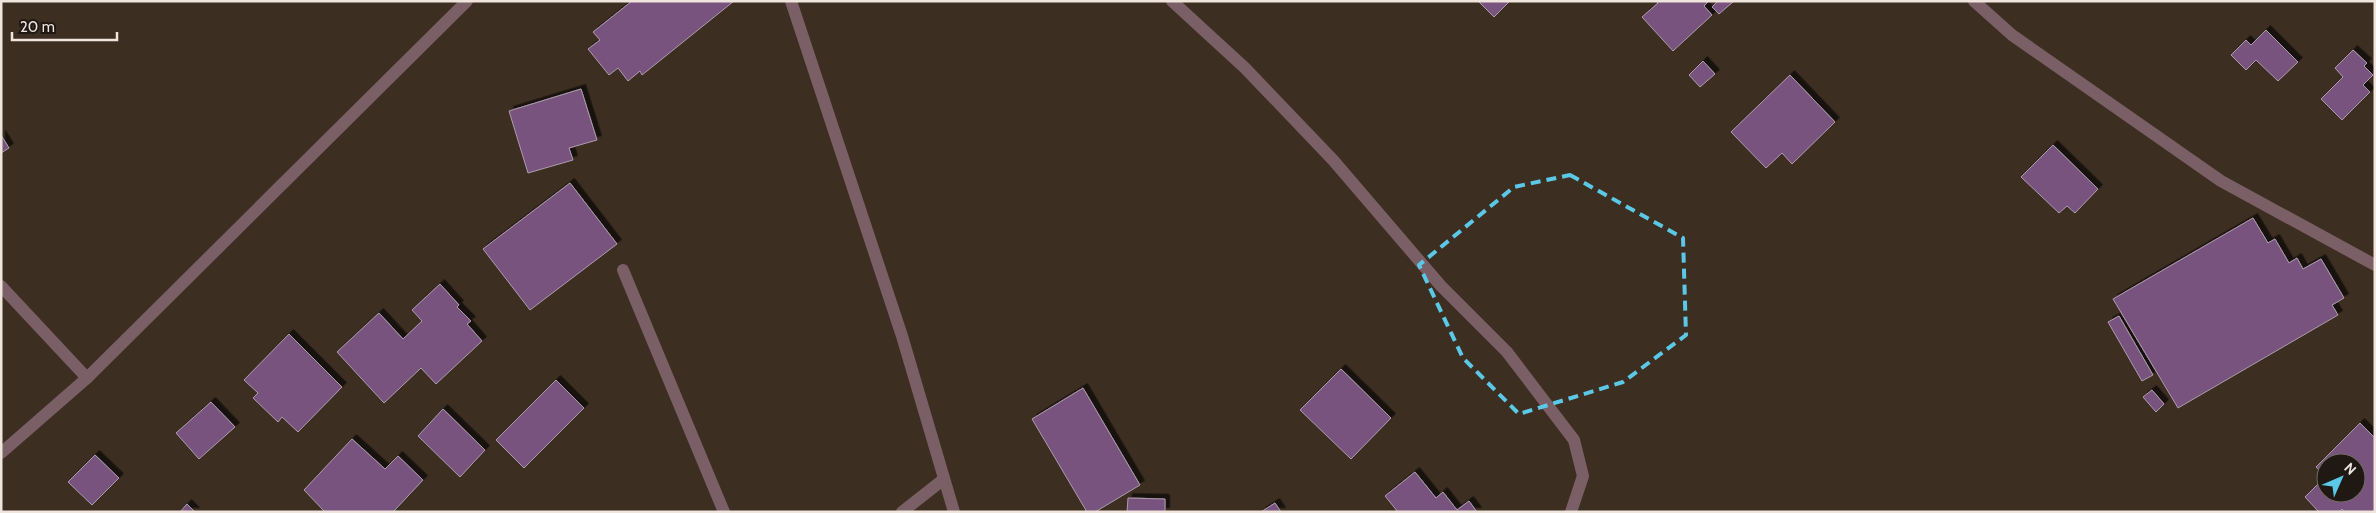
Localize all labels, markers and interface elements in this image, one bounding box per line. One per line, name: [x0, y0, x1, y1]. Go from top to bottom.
scale bar: [12, 10, 118, 42]
text: 20 m: [20, 18, 55, 36]
north arrow: [2316, 453, 2366, 503]
text: N: [2340, 459, 2360, 479]

